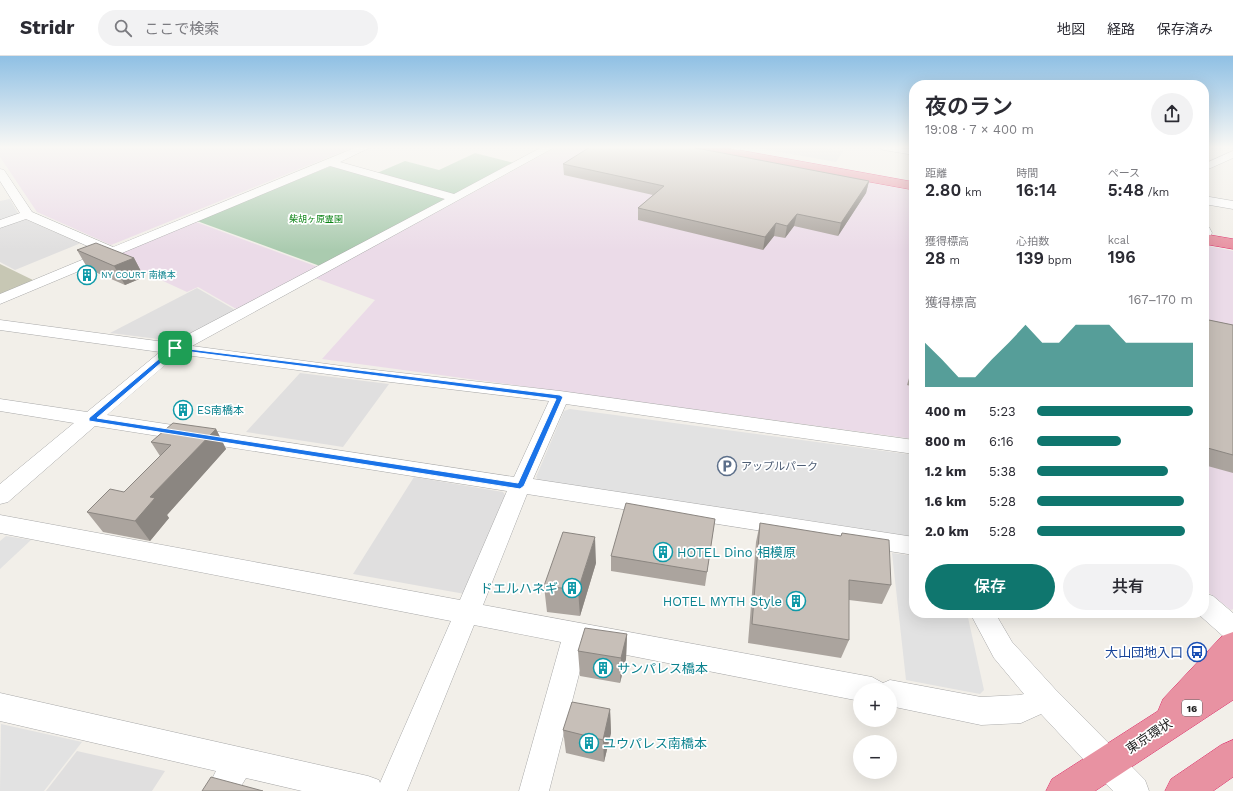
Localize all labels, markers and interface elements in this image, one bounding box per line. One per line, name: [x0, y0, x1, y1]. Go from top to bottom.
search box: [98, 10, 378, 46]
text: Stridr: [20, 16, 74, 39]
icon: search: [112, 17, 134, 39]
text: ここで検索: [144, 20, 219, 38]
text: 地図: [1057, 21, 1085, 37]
text: 経路: [1107, 21, 1135, 37]
text: 保存済み: [1157, 21, 1213, 37]
button: share: [1151, 93, 1193, 135]
text: 夜のラン: [925, 94, 1013, 119]
text: 19:08 · 7 × 400 m: [925, 122, 1034, 137]
text: 距離: [925, 167, 947, 180]
text: 時間: [1016, 167, 1038, 180]
text: ペース: [1108, 167, 1140, 180]
text: 2.80: [925, 180, 961, 200]
text: 16:14: [1016, 180, 1057, 200]
text: 5:48: [1108, 180, 1144, 200]
text: km: [961, 186, 982, 199]
text: /km: [1144, 186, 1169, 199]
park label: 柴胡ヶ原霊園: [289, 214, 343, 224]
text: kcal: [1108, 234, 1129, 247]
text: 獲得標高: [925, 235, 969, 248]
text: 心拍数: [1016, 235, 1049, 248]
text: 196: [1108, 247, 1136, 267]
text: 28: [925, 248, 946, 268]
text: 139: [1016, 248, 1044, 268]
text: m: [946, 254, 960, 267]
text: bpm: [1044, 254, 1072, 267]
building icon: NY COURT 南橋本: [76, 264, 98, 286]
place label: NY COURT 南橋本: [101, 270, 176, 280]
text: 167–170 m: [1128, 292, 1193, 307]
text: 獲得標高: [925, 295, 977, 310]
pin: [158, 331, 192, 365]
icon: arrive: [164, 337, 186, 359]
building icon: ES南橋本: [172, 399, 194, 421]
place label: ES南橋本: [197, 404, 244, 417]
text: 400 m: [925, 404, 966, 419]
text: 5:23: [989, 404, 1016, 419]
text: 800 m: [925, 434, 966, 449]
text: 6:16: [989, 434, 1014, 449]
parking icon: アップルパーク: [716, 455, 738, 477]
place label: アップルパーク: [741, 460, 818, 473]
text: 1.2 km: [925, 464, 966, 479]
text: 5:38: [989, 464, 1016, 479]
text: 1.6 km: [925, 494, 966, 509]
text: 5:28: [989, 494, 1016, 509]
text: 2.0 km: [925, 524, 969, 539]
text: 5:28: [989, 524, 1016, 539]
building icon: HOTEL Dino 相模原: [652, 541, 674, 563]
place label: HOTEL Dino 相模原: [677, 545, 796, 560]
button: 保存: [925, 564, 1055, 610]
button: 共有: [1063, 564, 1193, 610]
building icon: ドエルハネギ: [561, 577, 583, 599]
place label: ドエルハネギ: [480, 581, 558, 596]
building icon: HOTEL MYTH Style: [785, 590, 807, 612]
place label: HOTEL MYTH Style: [663, 594, 782, 609]
bus stop icon: 大山団地入口: [1186, 641, 1208, 663]
place label: 大山団地入口: [1105, 645, 1183, 660]
building icon: サンパレス橋本: [592, 657, 614, 679]
place label: サンパレス橋本: [617, 661, 708, 676]
map controls: [853, 683, 897, 779]
button: +: [853, 683, 897, 727]
road number: 16: [1182, 700, 1202, 716]
street label: 東京環状: [1123, 716, 1175, 756]
building icon: ユウパレス南橋本: [578, 732, 600, 754]
button: −: [853, 735, 897, 779]
place label: ユウパレス南橋本: [603, 736, 707, 751]

